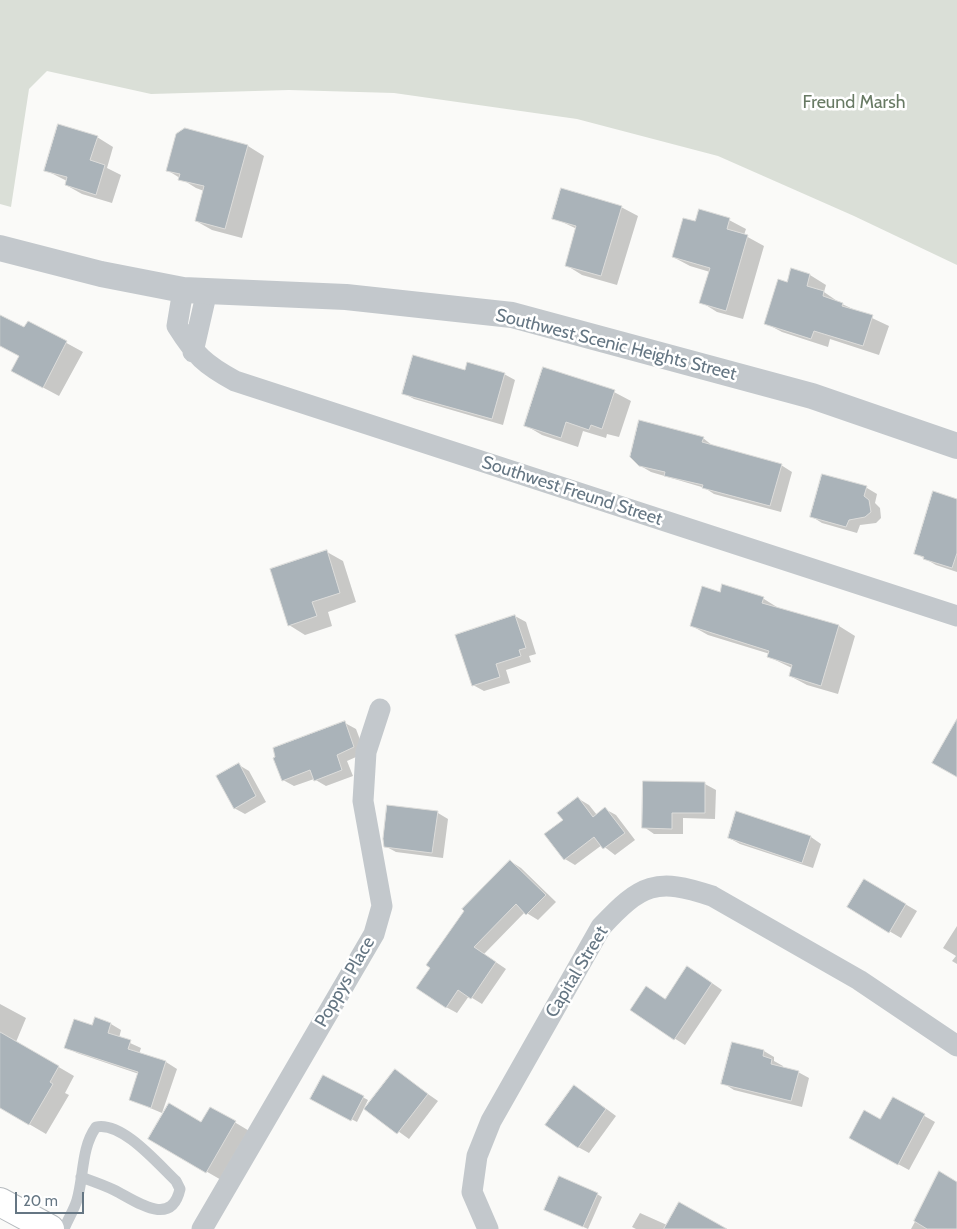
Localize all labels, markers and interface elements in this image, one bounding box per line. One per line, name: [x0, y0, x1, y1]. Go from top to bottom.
park label: Freund Marsh: [803, 92, 905, 114]
street label: Southwest Scenic Heights Street: [494, 305, 738, 385]
street label: Southwest Freund Street: [479, 452, 665, 530]
street label: Capital Street: [541, 922, 613, 1022]
street label: Poppys Place: [310, 933, 380, 1031]
scale bar: [18, 1182, 86, 1214]
text: 20 m: [23, 1192, 58, 1210]

